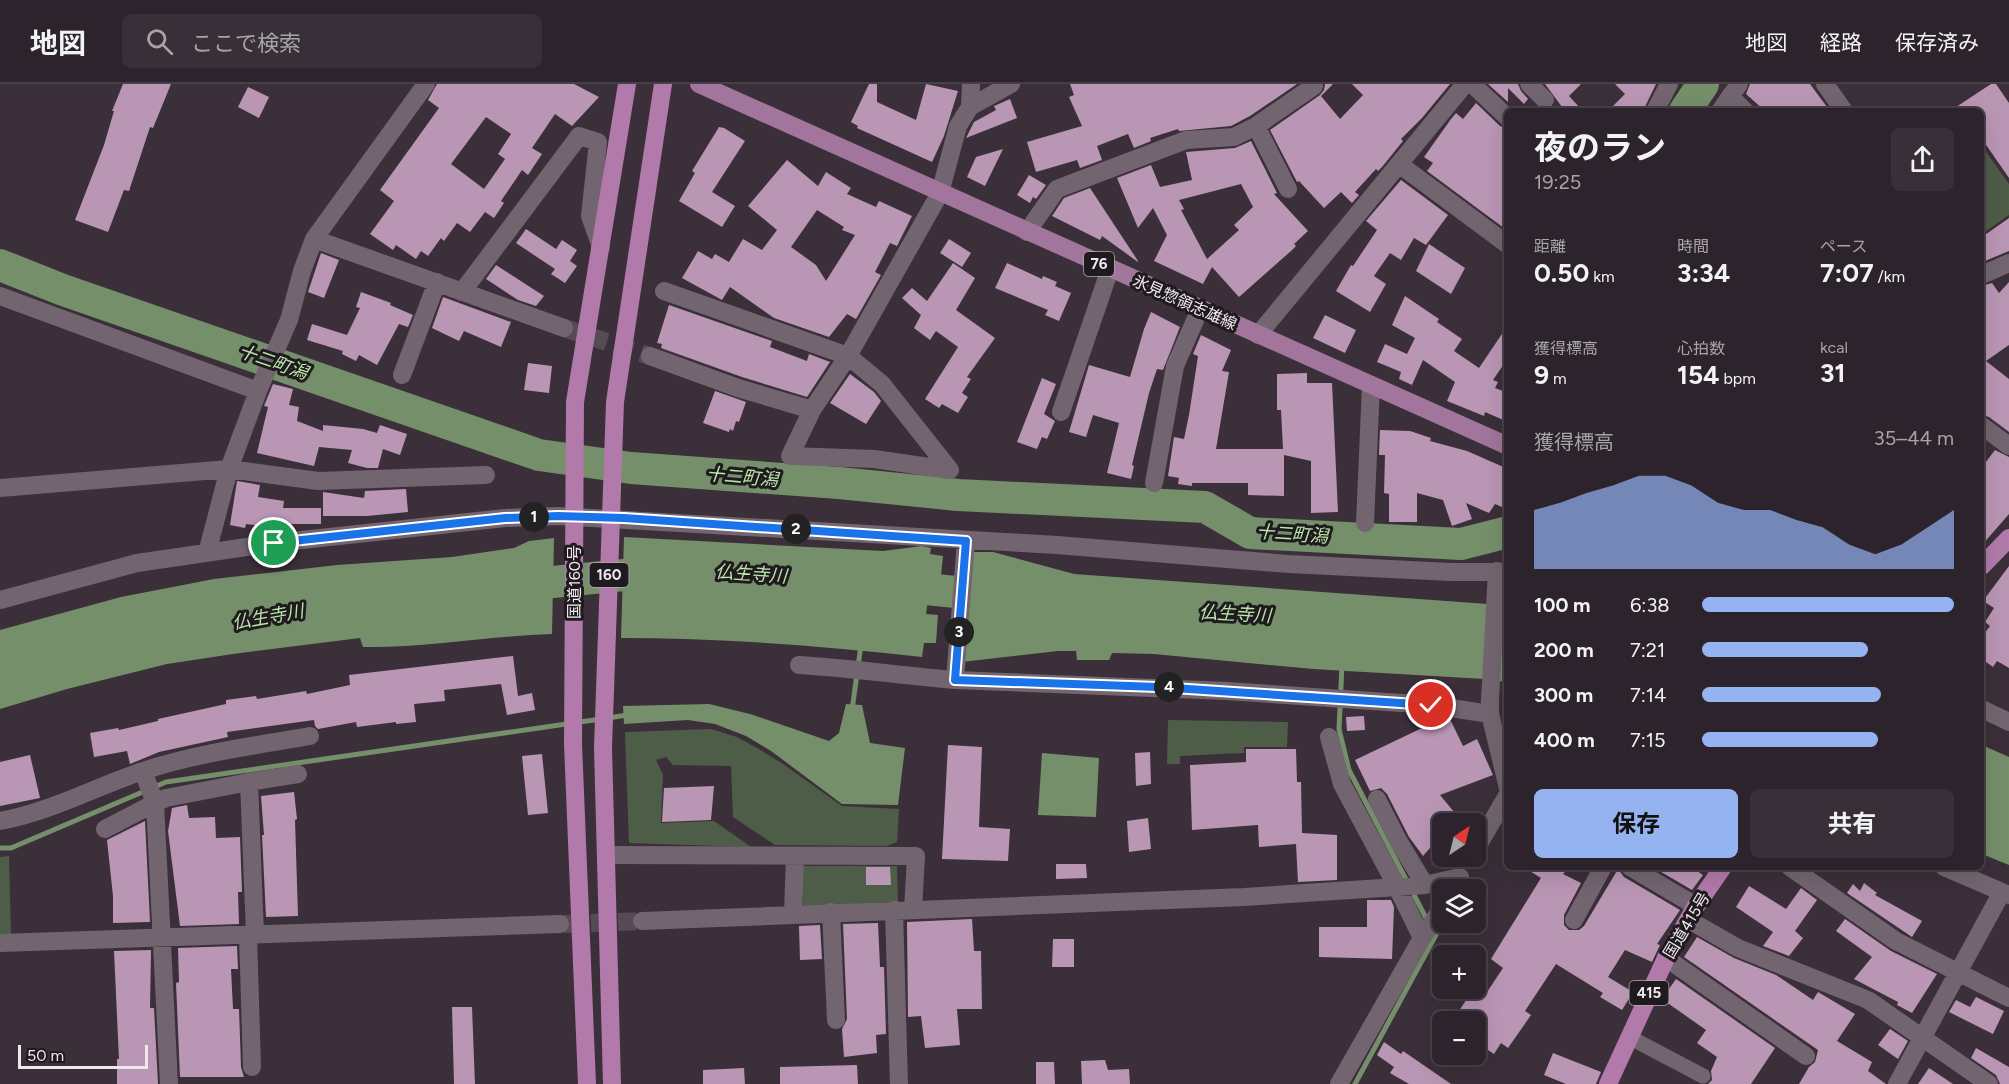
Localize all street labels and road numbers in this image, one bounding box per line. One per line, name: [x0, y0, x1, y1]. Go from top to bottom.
road number: 76: [1084, 252, 1114, 276]
street label: 氷見惣領志雄線: [1130, 271, 1240, 334]
street label: 国道160号: [565, 545, 584, 619]
road number: 160: [590, 563, 628, 587]
street label: 国道415号: [1659, 889, 1714, 962]
road number: 415: [1630, 981, 1668, 1005]

